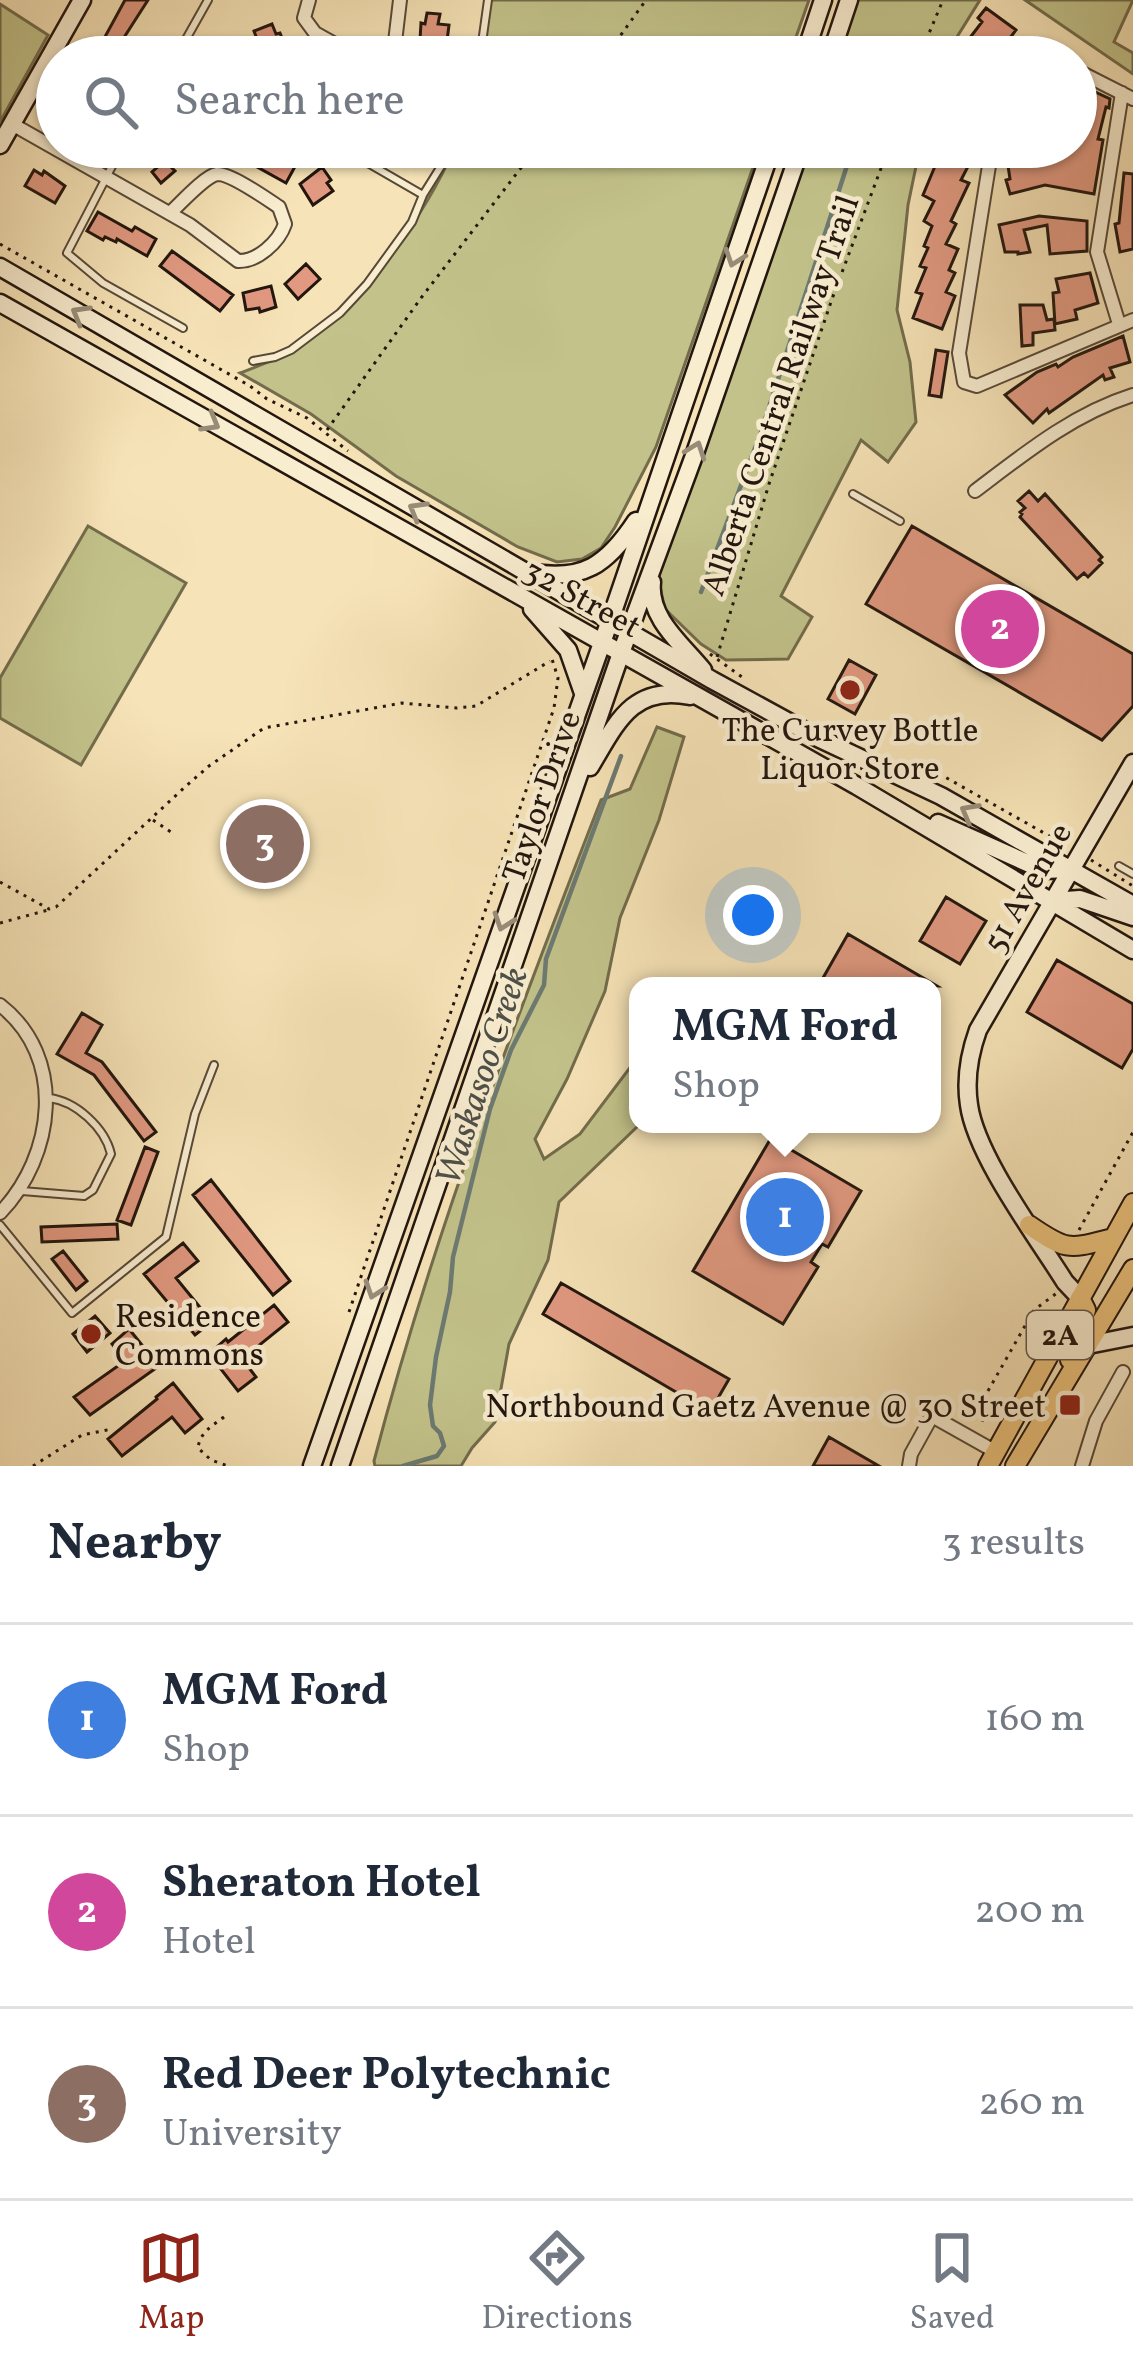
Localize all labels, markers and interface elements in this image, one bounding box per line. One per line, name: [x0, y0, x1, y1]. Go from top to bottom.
search box: [36, 36, 1097, 168]
icon: search: [78, 69, 144, 135]
text: Search here: [174, 71, 405, 134]
street label: Alberta Central Railway Trail: [693, 190, 873, 603]
one-way arrow: [724, 246, 748, 267]
one-way arrow: [71, 305, 93, 328]
one-way arrow: [198, 409, 220, 432]
one-way arrow: [681, 440, 706, 461]
one-way arrow: [408, 502, 430, 525]
street label: 32 Street: [514, 549, 648, 652]
pin: 2: [961, 584, 1039, 674]
marker: The Curvey Bottle Liquor Store: [837, 677, 863, 703]
street label: Taylor Drive: [493, 705, 595, 889]
place label: The Curvey Bottle Liquor Store: [722, 710, 978, 794]
pin: 3: [226, 799, 304, 889]
one-way arrow: [960, 803, 981, 826]
street label: 51 Avenue: [974, 815, 1085, 963]
your location: [723, 885, 783, 945]
one-way arrow: [493, 910, 517, 931]
water label: Waskasoo Creek: [425, 962, 543, 1193]
popup: [629, 977, 941, 1133]
text: MGM Ford: [672, 997, 898, 1060]
text: Shop: [672, 1060, 760, 1114]
pin: 1: [746, 1172, 824, 1262]
one-way arrow: [364, 1278, 388, 1299]
place label: Residence Commons: [115, 1296, 264, 1380]
road number: 2A: [1027, 1311, 1093, 1359]
marker: Residence Commons: [78, 1321, 104, 1347]
place label: Northbound Gaetz Avenue @ 30 Street: [486, 1386, 1046, 1432]
marker: Northbound Gaetz Avenue @ 30 Street: [1057, 1392, 1083, 1418]
text: Nearby: [48, 1509, 222, 1580]
text: 3 results: [942, 1517, 1085, 1571]
text: MGM Ford: [162, 1661, 388, 1724]
text: 1: [79, 1693, 95, 1747]
text: 160 m: [984, 1693, 1085, 1747]
text: Shop: [162, 1724, 250, 1778]
text: Sheraton Hotel: [162, 1853, 481, 1916]
text: 2: [77, 1885, 97, 1939]
text: 200 m: [974, 1885, 1085, 1939]
text: Hotel: [162, 1916, 256, 1970]
text: Red Deer Polytechnic: [162, 2045, 611, 2108]
text: 3: [77, 2077, 97, 2131]
text: 260 m: [979, 2077, 1085, 2131]
text: University: [162, 2108, 342, 2162]
tab: Map: [138, 2225, 205, 2343]
tab: Directions: [481, 2225, 633, 2343]
tab: Saved: [910, 2225, 995, 2343]

